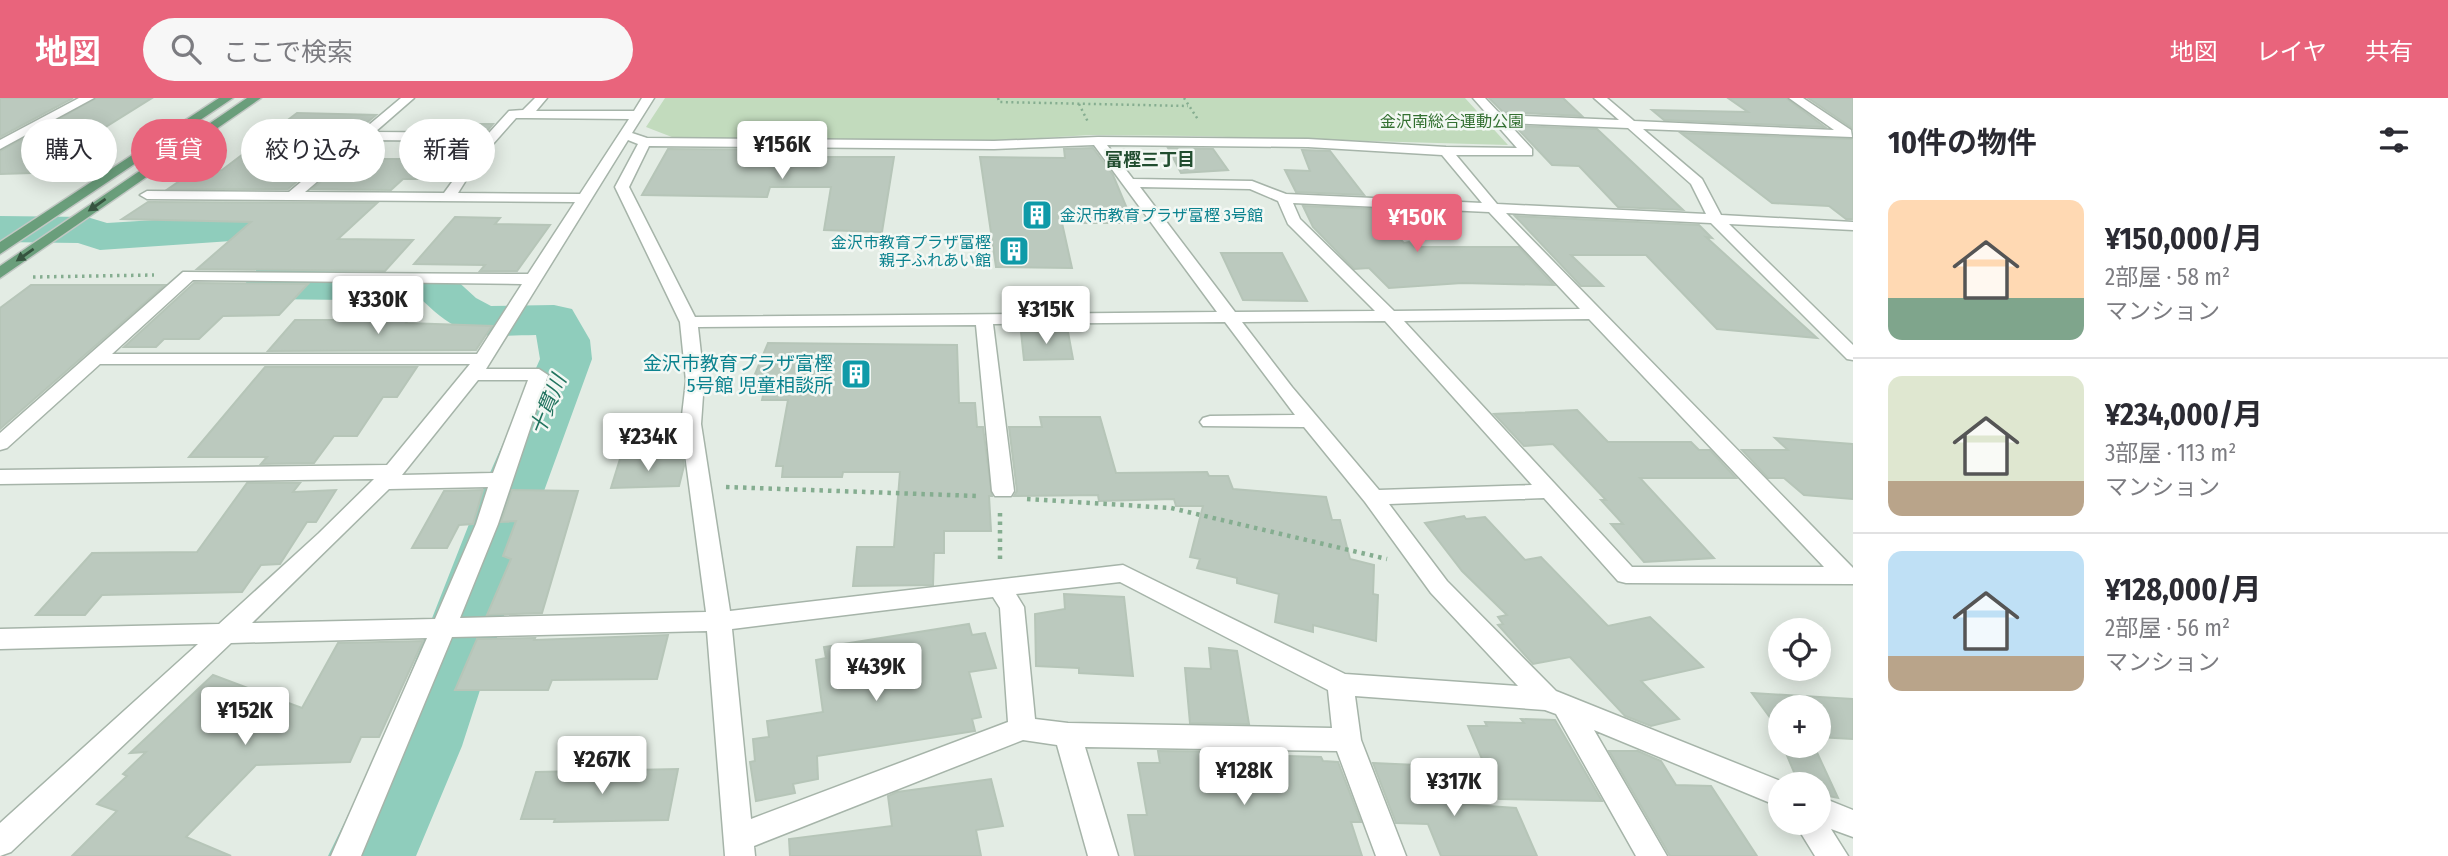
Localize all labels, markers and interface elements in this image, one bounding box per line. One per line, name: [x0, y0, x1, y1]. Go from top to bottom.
search box: [143, 18, 633, 81]
icon: search: [167, 30, 205, 68]
text: 地図: [35, 32, 101, 72]
text: ここで検索: [223, 37, 353, 68]
text: 地図: [2170, 38, 2218, 66]
text: レイヤ: [2256, 38, 2327, 66]
text: 共有: [2365, 38, 2413, 66]
park label: 金沢南総合運動公園: [1380, 112, 1524, 131]
chip: 購入: [21, 119, 117, 182]
chip: 賃貸: [131, 119, 227, 182]
chip: 絞り込み: [241, 119, 385, 182]
chip: 新着: [399, 119, 495, 182]
icon: filters: [2375, 121, 2413, 159]
pin: ¥156K: [733, 122, 831, 181]
text: 10件の物件: [1888, 125, 2037, 161]
text: ¥156K: [753, 130, 811, 158]
district label: 富樫三丁目: [1105, 149, 1195, 171]
pin: ¥150K: [1368, 194, 1466, 254]
one-way arrow: [88, 198, 107, 211]
building icon: 金沢市教育プラザ富樫 3号館: [1020, 198, 1054, 232]
text: ¥150K: [1388, 203, 1446, 231]
place label: 金沢市教育プラザ富樫 3号館: [1060, 206, 1263, 225]
text: ¥150,000/月: [2105, 221, 2263, 257]
icon: home: [1944, 228, 2028, 312]
place label: 金沢市教育プラザ富樫 親子ふれあい館: [831, 233, 991, 270]
building icon: 金沢市教育プラザ富樫 親子ふれあい館: [997, 234, 1031, 268]
one-way arrow: [15, 249, 35, 262]
text: 2部屋 · 58 m²: [2105, 263, 2230, 291]
pin: ¥330K: [329, 276, 427, 336]
text: ¥330K: [348, 285, 408, 313]
pin: ¥315K: [997, 286, 1095, 346]
text: ¥315K: [1018, 295, 1074, 323]
text: マンション: [2105, 297, 2220, 325]
place label: 金沢市教育プラザ富樫 5号館 児童相談所: [643, 352, 833, 397]
building icon: 金沢市教育プラザ富樫 5号館 児童相談所: [839, 357, 873, 391]
water label: 十貫川: [524, 369, 573, 439]
text: ¥234,000/月: [2105, 397, 2263, 433]
icon: home: [1944, 404, 2028, 488]
pin: ¥234K: [599, 414, 697, 473]
text: ¥234K: [619, 422, 677, 450]
text: 3部屋 · 113 m²: [2105, 439, 2236, 467]
text: マンション: [2105, 473, 2220, 501]
text: ¥128,000/月: [2105, 572, 2262, 608]
icon: home: [1944, 579, 2028, 663]
text: 2部屋 · 56 m²: [2105, 614, 2230, 642]
map controls: [1768, 618, 1831, 835]
button: locate: [1768, 618, 1831, 681]
pin: ¥439K: [827, 644, 925, 703]
text: マンション: [2105, 648, 2220, 676]
text: ¥439K: [847, 652, 905, 680]
pin: ¥152K: [196, 688, 294, 747]
button: +: [1768, 695, 1831, 758]
text: ¥152K: [217, 696, 273, 724]
pin: ¥267K: [553, 736, 651, 796]
text: ¥267K: [574, 745, 630, 773]
pin: ¥128K: [1195, 748, 1293, 807]
text: ¥128K: [1215, 756, 1273, 784]
pin: ¥317K: [1405, 758, 1503, 818]
text: ¥317K: [1427, 767, 1481, 795]
button: −: [1768, 772, 1831, 835]

